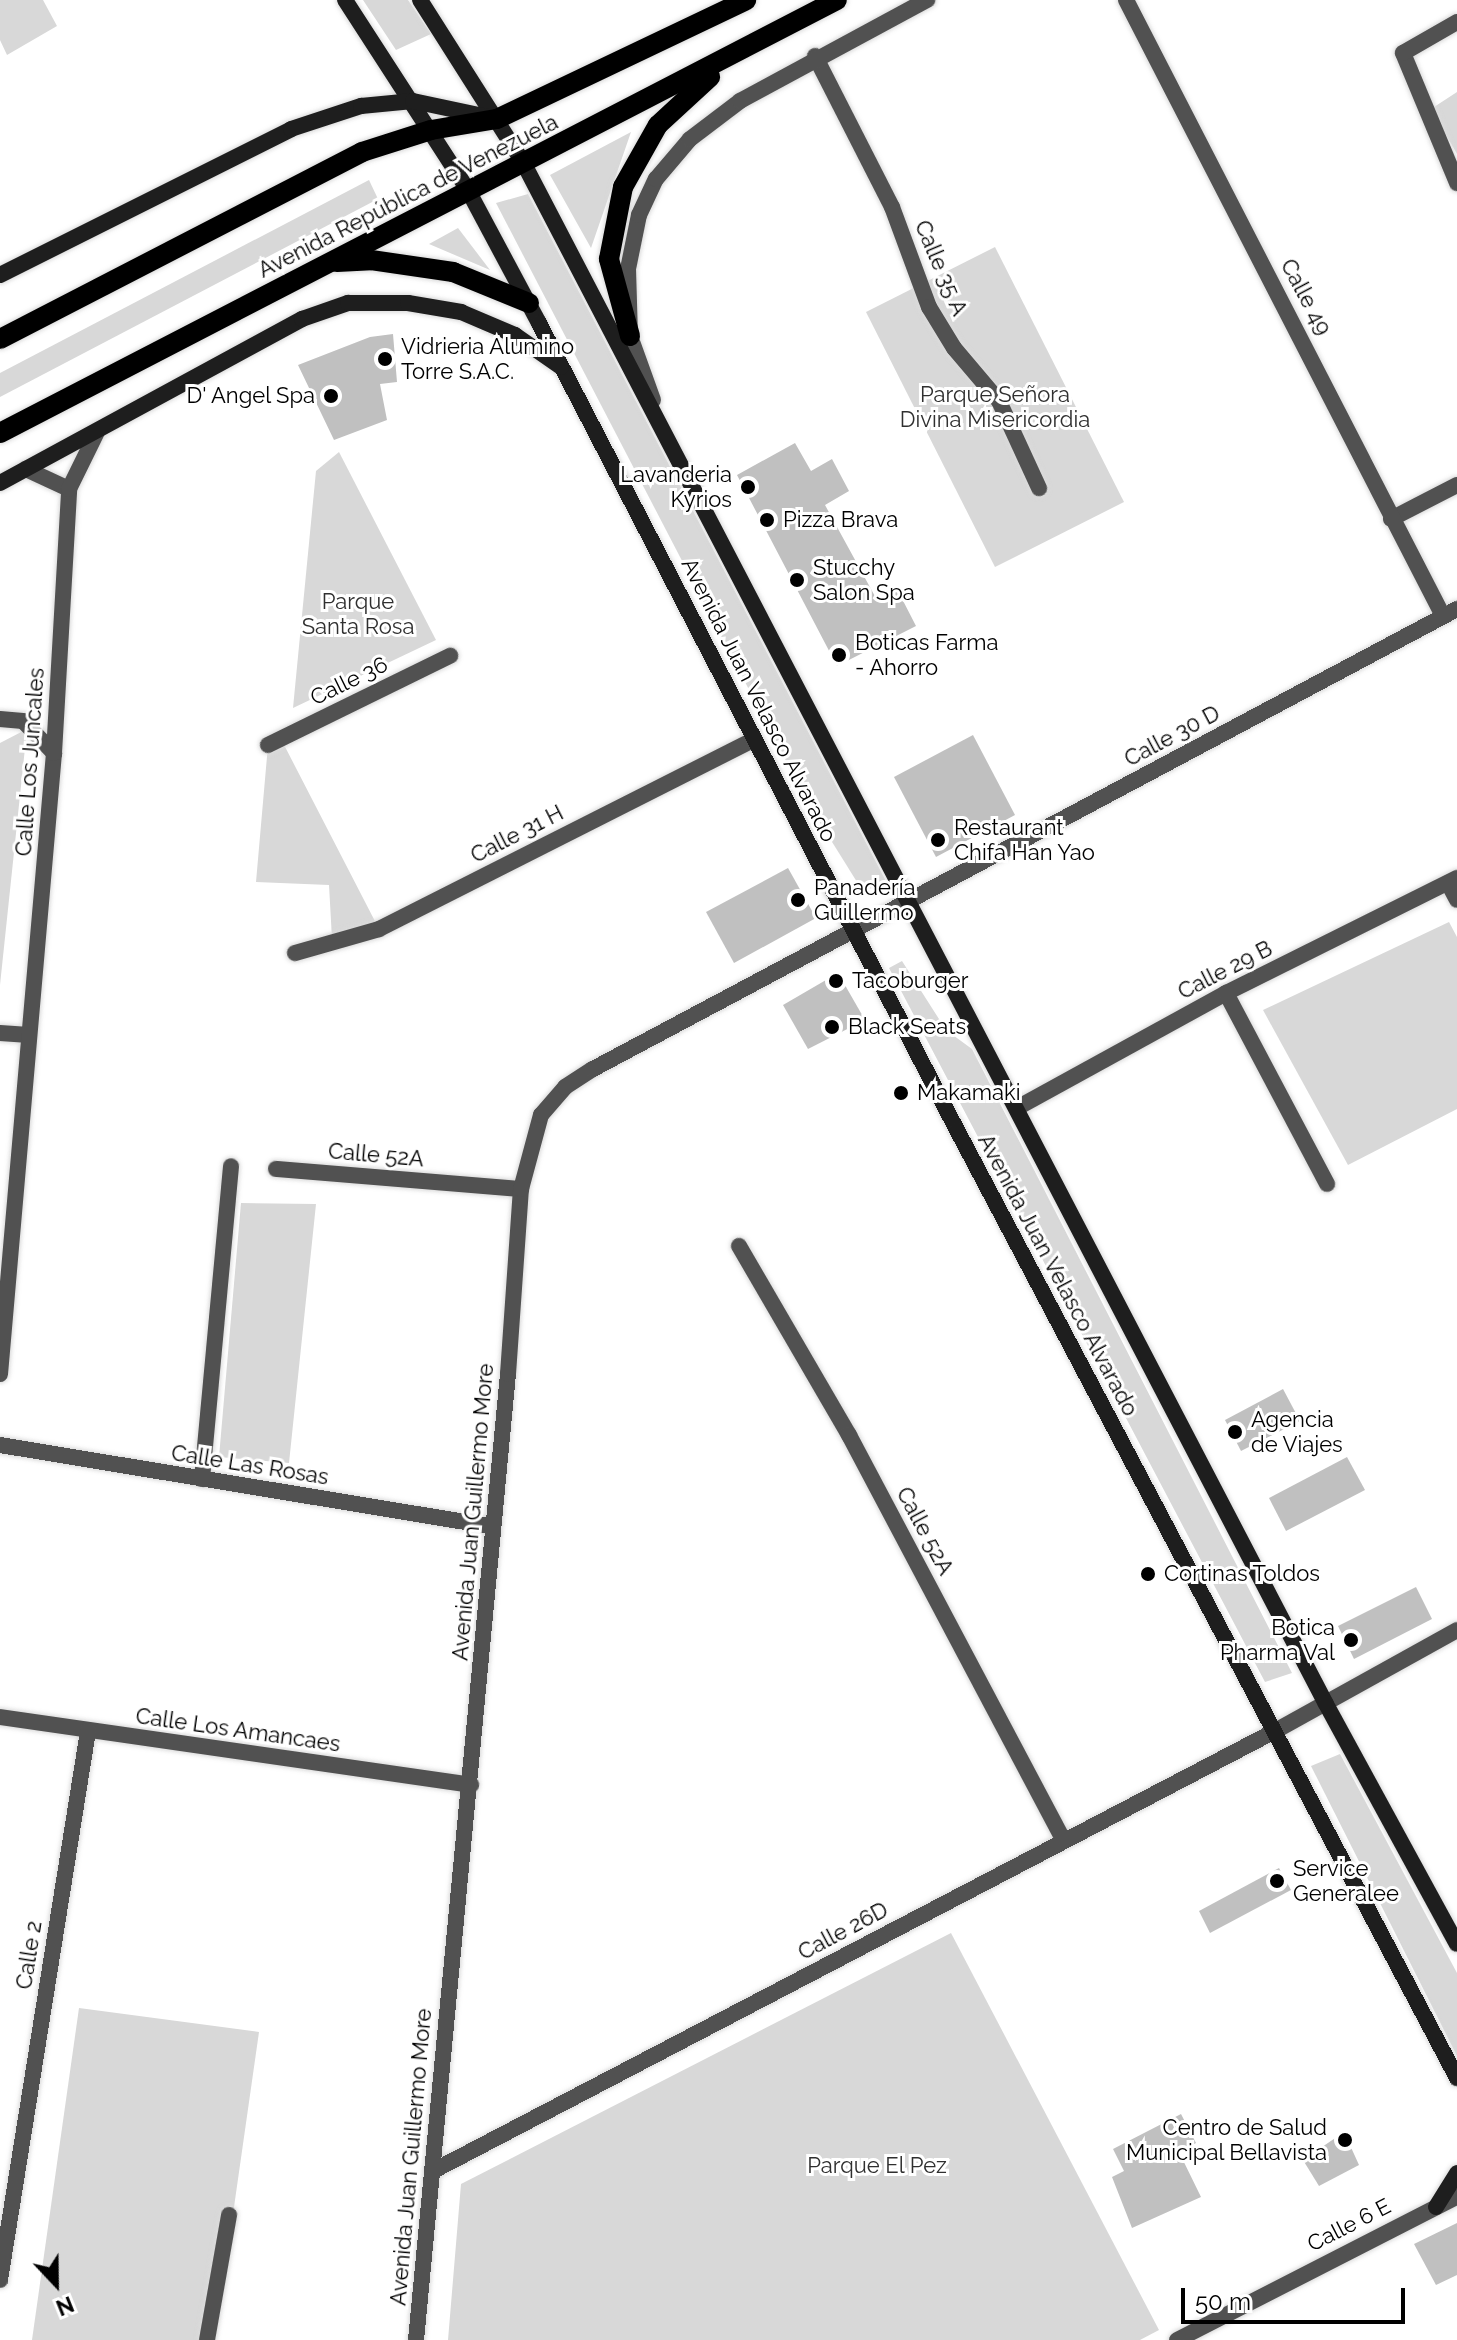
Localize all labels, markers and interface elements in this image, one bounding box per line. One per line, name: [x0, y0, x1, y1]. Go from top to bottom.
street label: Avenida República de Venezuela: [253, 108, 563, 284]
street label: Calle 35 A: [909, 216, 973, 320]
street label: Calle 49: [1275, 254, 1337, 340]
place label: Vidrieria Alumino Torre S.A.C.: [401, 333, 575, 384]
marker: Vidrieria Alumino Torre S.A.C.: [376, 350, 394, 368]
park label: Parque Señora Divina Misericordia: [900, 381, 1090, 432]
place label: D' Angel Spa: [185, 383, 315, 409]
marker: D' Angel Spa: [322, 387, 340, 405]
place label: Lavanderia Kyrios: [620, 461, 732, 512]
marker: Lavanderia Kyrios: [739, 478, 757, 496]
place label: Pizza Brava: [783, 507, 898, 533]
marker: Pizza Brava: [758, 511, 776, 529]
street label: Avenida Juan Velasco Alvarado: [675, 553, 843, 847]
place label: Stucchy Salon Spa: [813, 554, 915, 606]
marker: Stucchy Salon Spa: [788, 571, 806, 589]
park label: Parque Santa Rosa: [302, 588, 414, 640]
place label: Boticas Farma - Ahorro: [855, 629, 998, 680]
marker: Boticas Farma - Ahorro: [830, 646, 848, 664]
street label: Calle 36: [306, 651, 392, 711]
street label: Calle Los Juncales: [10, 667, 50, 857]
street label: Calle 30 D: [1120, 700, 1224, 772]
street label: Calle 31 H: [466, 799, 568, 869]
place label: Restaurant Chifa Han Yao: [954, 814, 1095, 866]
marker: Restaurant Chifa Han Yao: [929, 831, 947, 849]
place label: Panadería Guillermo: [814, 874, 915, 926]
marker: Panadería Guillermo: [789, 891, 807, 909]
street label: Calle 29 B: [1173, 935, 1277, 1005]
place label: Tacoburger: [852, 968, 968, 994]
marker: Tacoburger: [827, 972, 845, 990]
place label: Black Seats: [848, 1014, 966, 1040]
marker: Black Seats: [823, 1018, 841, 1036]
place label: Makamaki: [917, 1080, 1020, 1106]
marker: Makamaki: [892, 1084, 910, 1102]
street label: Avenida Juan Velasco Alvarado: [972, 1129, 1144, 1421]
street label: Calle 52A: [327, 1138, 425, 1172]
street label: Avenida Juan Guillermo More: [447, 1362, 499, 1662]
place label: Agencia de Viajes: [1251, 1406, 1343, 1458]
marker: Agencia de Viajes: [1226, 1423, 1244, 1441]
street label: Calle Las Rosas: [169, 1440, 331, 1490]
street label: Calle 52A: [891, 1482, 959, 1580]
place label: Cortinas Toldos: [1164, 1561, 1321, 1587]
marker: Cortinas Toldos: [1139, 1565, 1157, 1583]
place label: Botica Pharma Val: [1219, 1614, 1335, 1666]
marker: Botica Pharma Val: [1342, 1631, 1360, 1649]
street label: Calle Los Amancaes: [134, 1703, 342, 1757]
place label: Service Generalee: [1293, 1855, 1399, 1906]
marker: Service Generalee: [1268, 1872, 1286, 1890]
street label: Calle 26D: [794, 1896, 892, 1966]
street label: Calle 2: [11, 1919, 47, 1991]
street label: Avenida Juan Guillermo More: [385, 2007, 437, 2307]
place label: Centro de Salud Municipal Bellavista: [1125, 2114, 1327, 2166]
marker: Centro de Salud Municipal Bellavista: [1334, 2129, 1356, 2151]
park label: Parque El Pez: [807, 2153, 947, 2179]
street label: Calle 6 E: [1303, 2193, 1395, 2257]
north arrow: [16, 2244, 96, 2324]
scale bar: [1185, 2272, 1409, 2322]
text: 50 m: [1195, 2287, 1251, 2316]
text: N: [52, 2291, 78, 2321]

